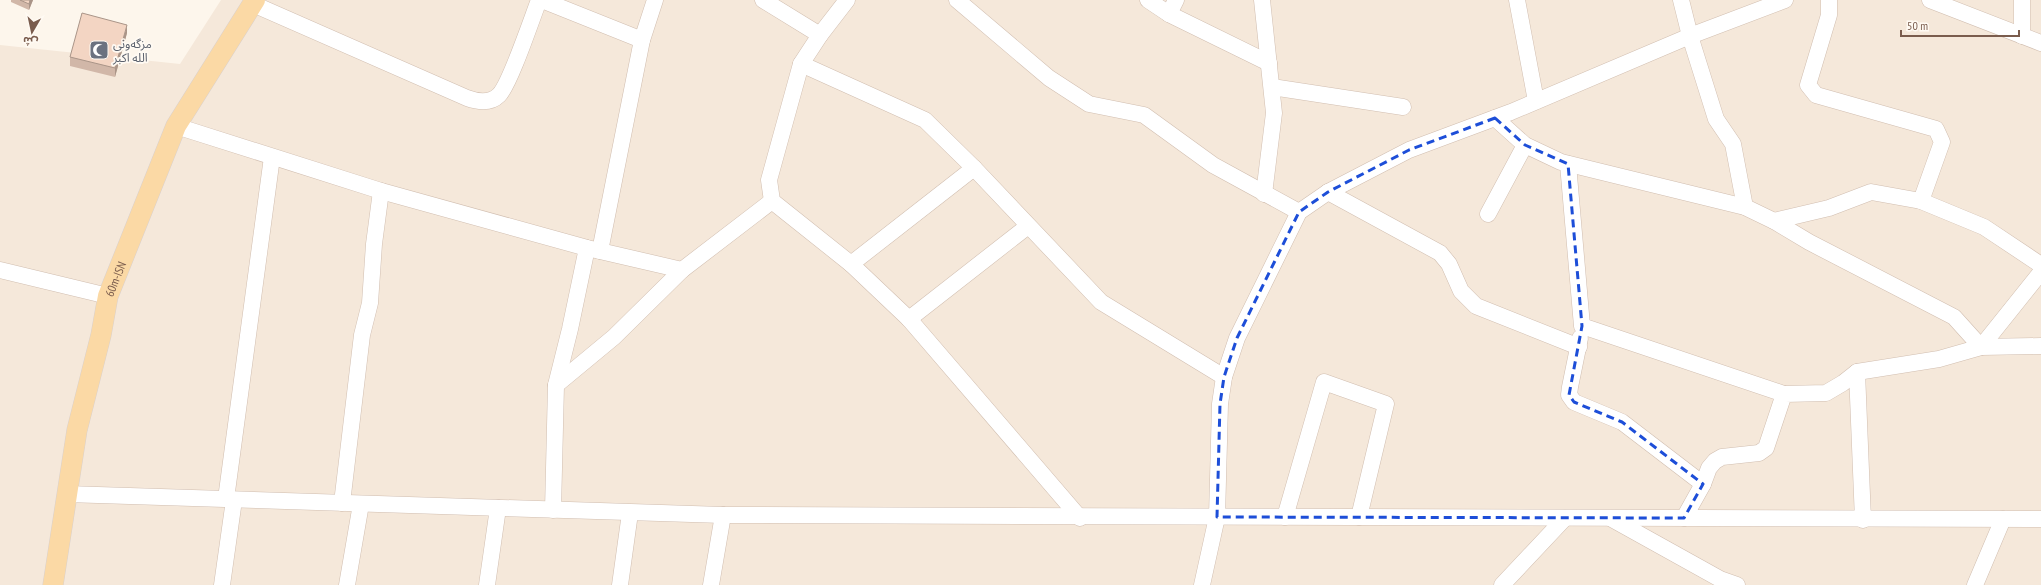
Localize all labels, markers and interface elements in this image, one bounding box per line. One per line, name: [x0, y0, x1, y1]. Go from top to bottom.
north arrow: [12, 12, 52, 52]
scale bar: [1901, 12, 2019, 38]
text: 50 m: [1907, 18, 1928, 33]
text: ش: [22, 34, 39, 50]
place label: مزگه‌ونی الله‌ اكبر: [112, 36, 152, 65]
mosque icon: مزگه‌ونی الله‌ اكبر: [88, 39, 110, 61]
street label: 60m-ISN: [101, 259, 129, 299]

